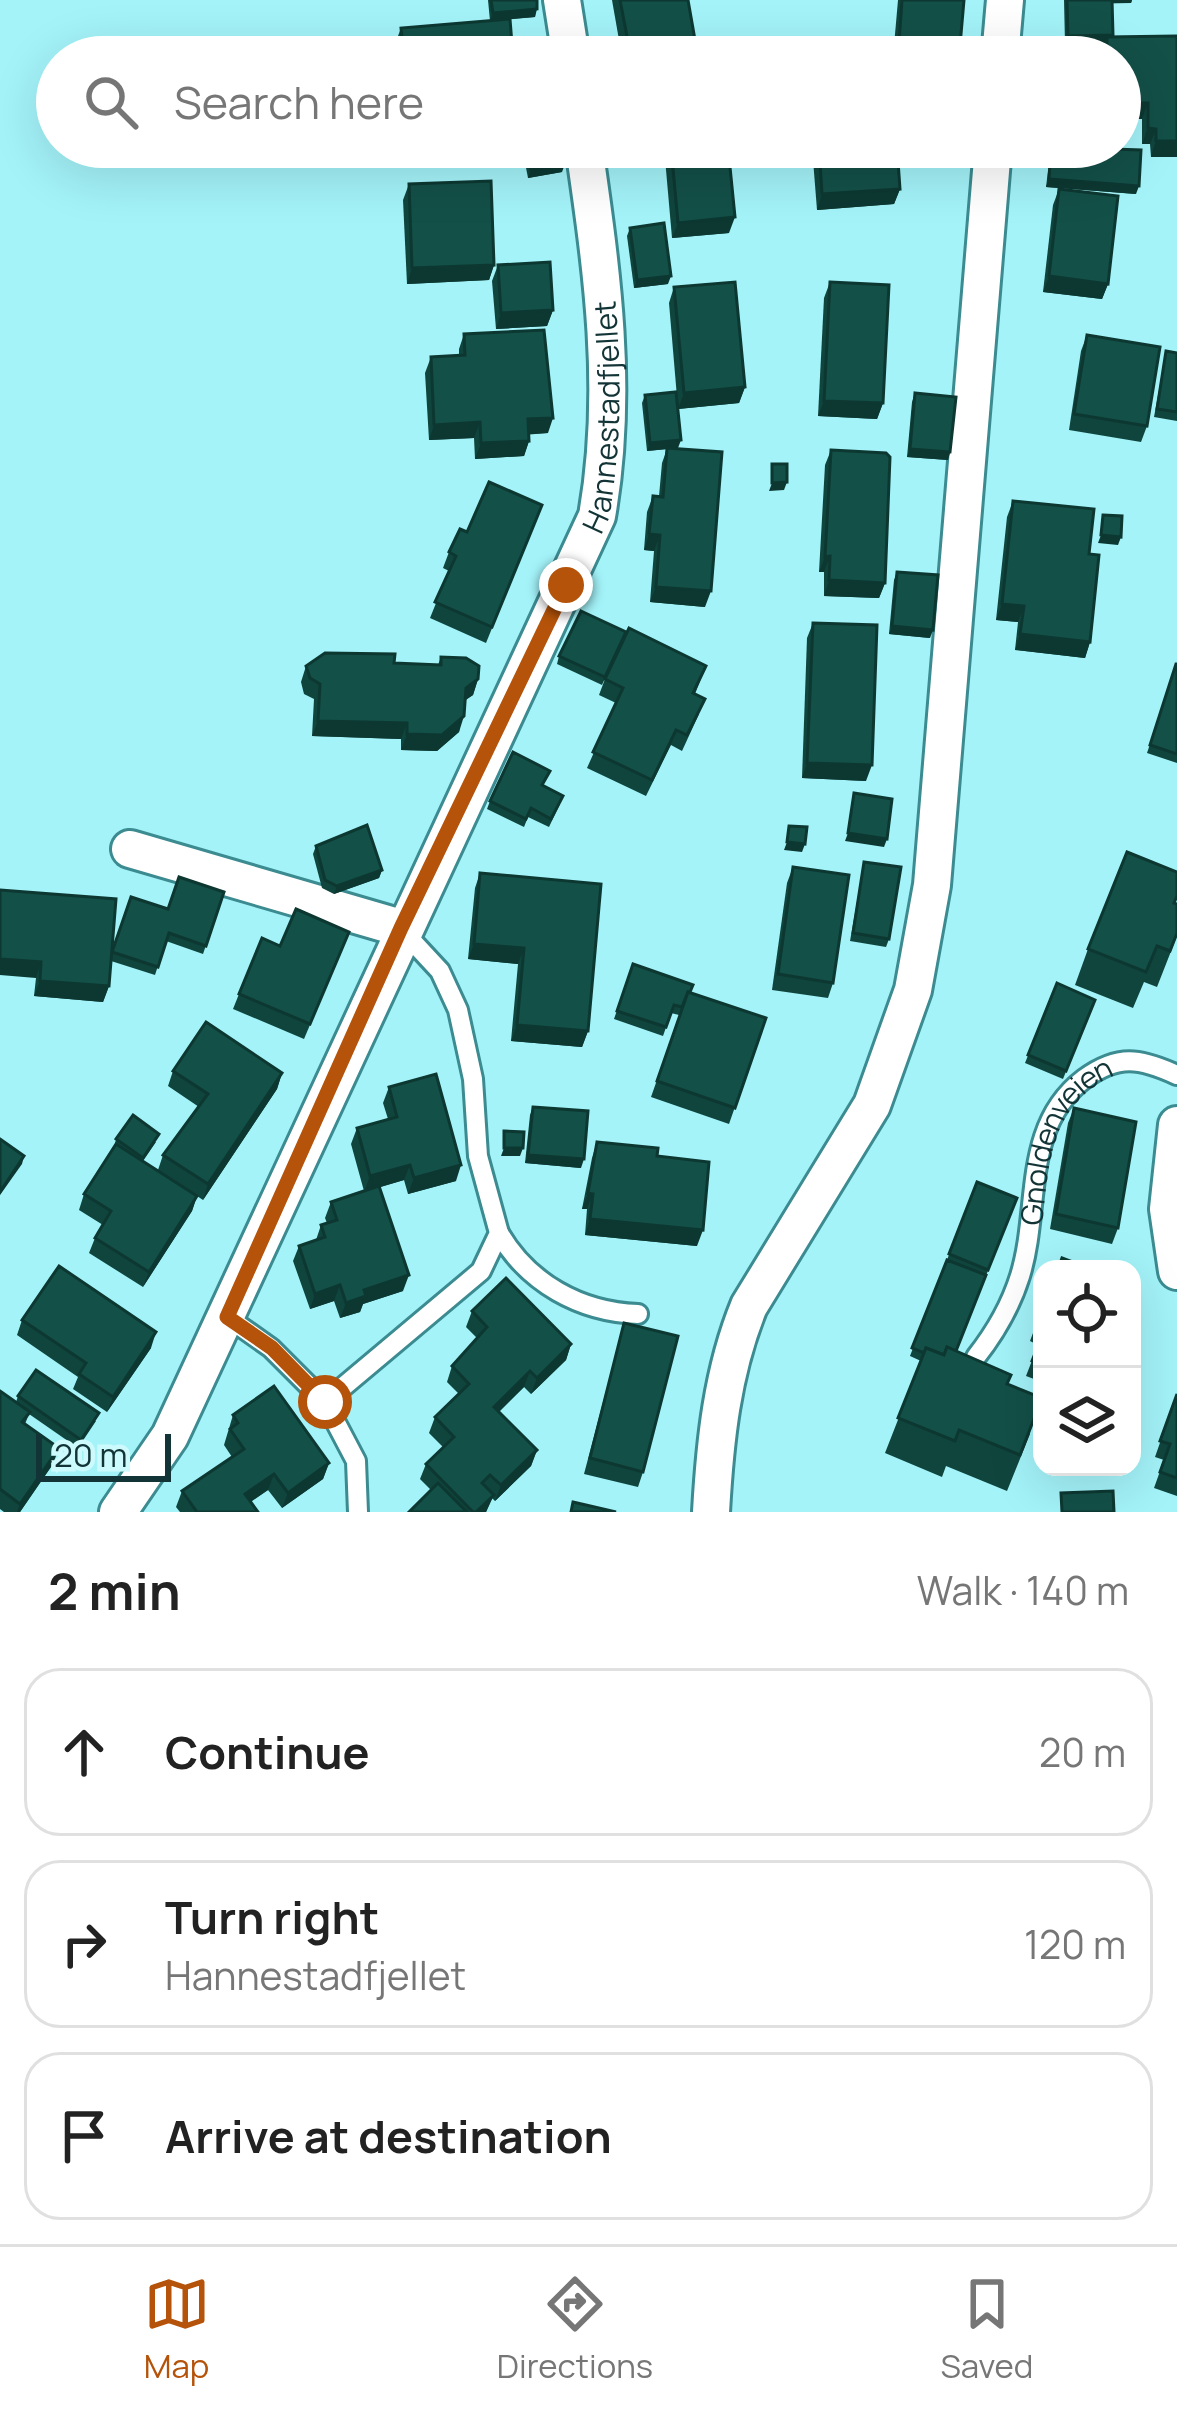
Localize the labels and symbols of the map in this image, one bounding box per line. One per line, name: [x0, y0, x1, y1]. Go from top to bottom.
street label: Hannestadfjellet: [572, 299, 628, 539]
route end: [539, 558, 593, 612]
street label: Gnoldenveien: [1010, 1046, 1119, 1227]
route start: [298, 1375, 352, 1429]
scale bar: [36, 1428, 171, 1481]

